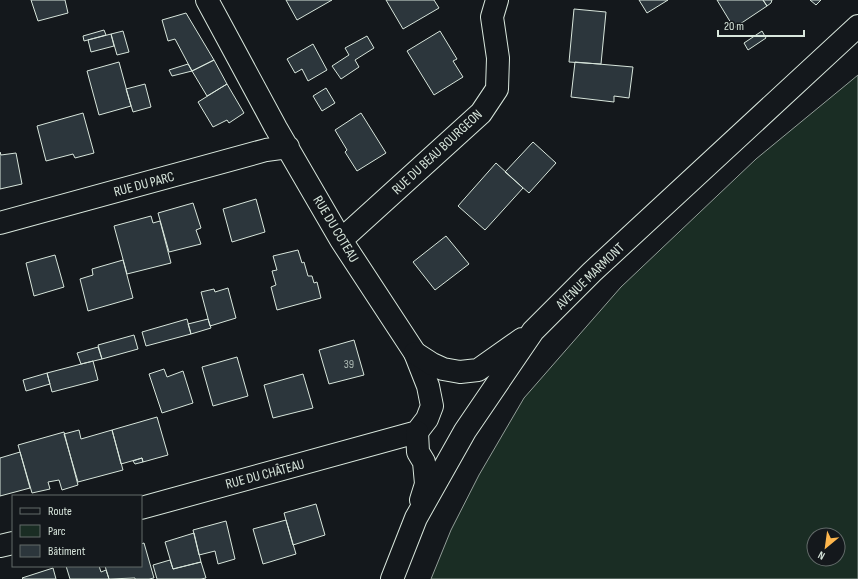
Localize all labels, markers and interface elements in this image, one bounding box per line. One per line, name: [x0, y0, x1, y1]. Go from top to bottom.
scale bar: [718, 12, 804, 38]
text: 20 m: [724, 19, 744, 34]
street label: RUE DU BEAU BOURGEON: [388, 106, 486, 198]
street label: RUE DU PARC: [112, 168, 176, 200]
street label: RUE DU COTEAU: [309, 193, 363, 266]
street label: AVENUE MARMONT: [552, 239, 628, 314]
house number: 39: [344, 357, 354, 372]
street label: RUE DU CHÂTEAU: [224, 455, 306, 493]
legend: [12, 495, 142, 567]
text: Route: [48, 504, 72, 519]
text: Parc: [48, 524, 66, 539]
north arrow: [806, 527, 846, 567]
text: Bâtiment: [48, 544, 86, 559]
text: N: [816, 548, 827, 562]

